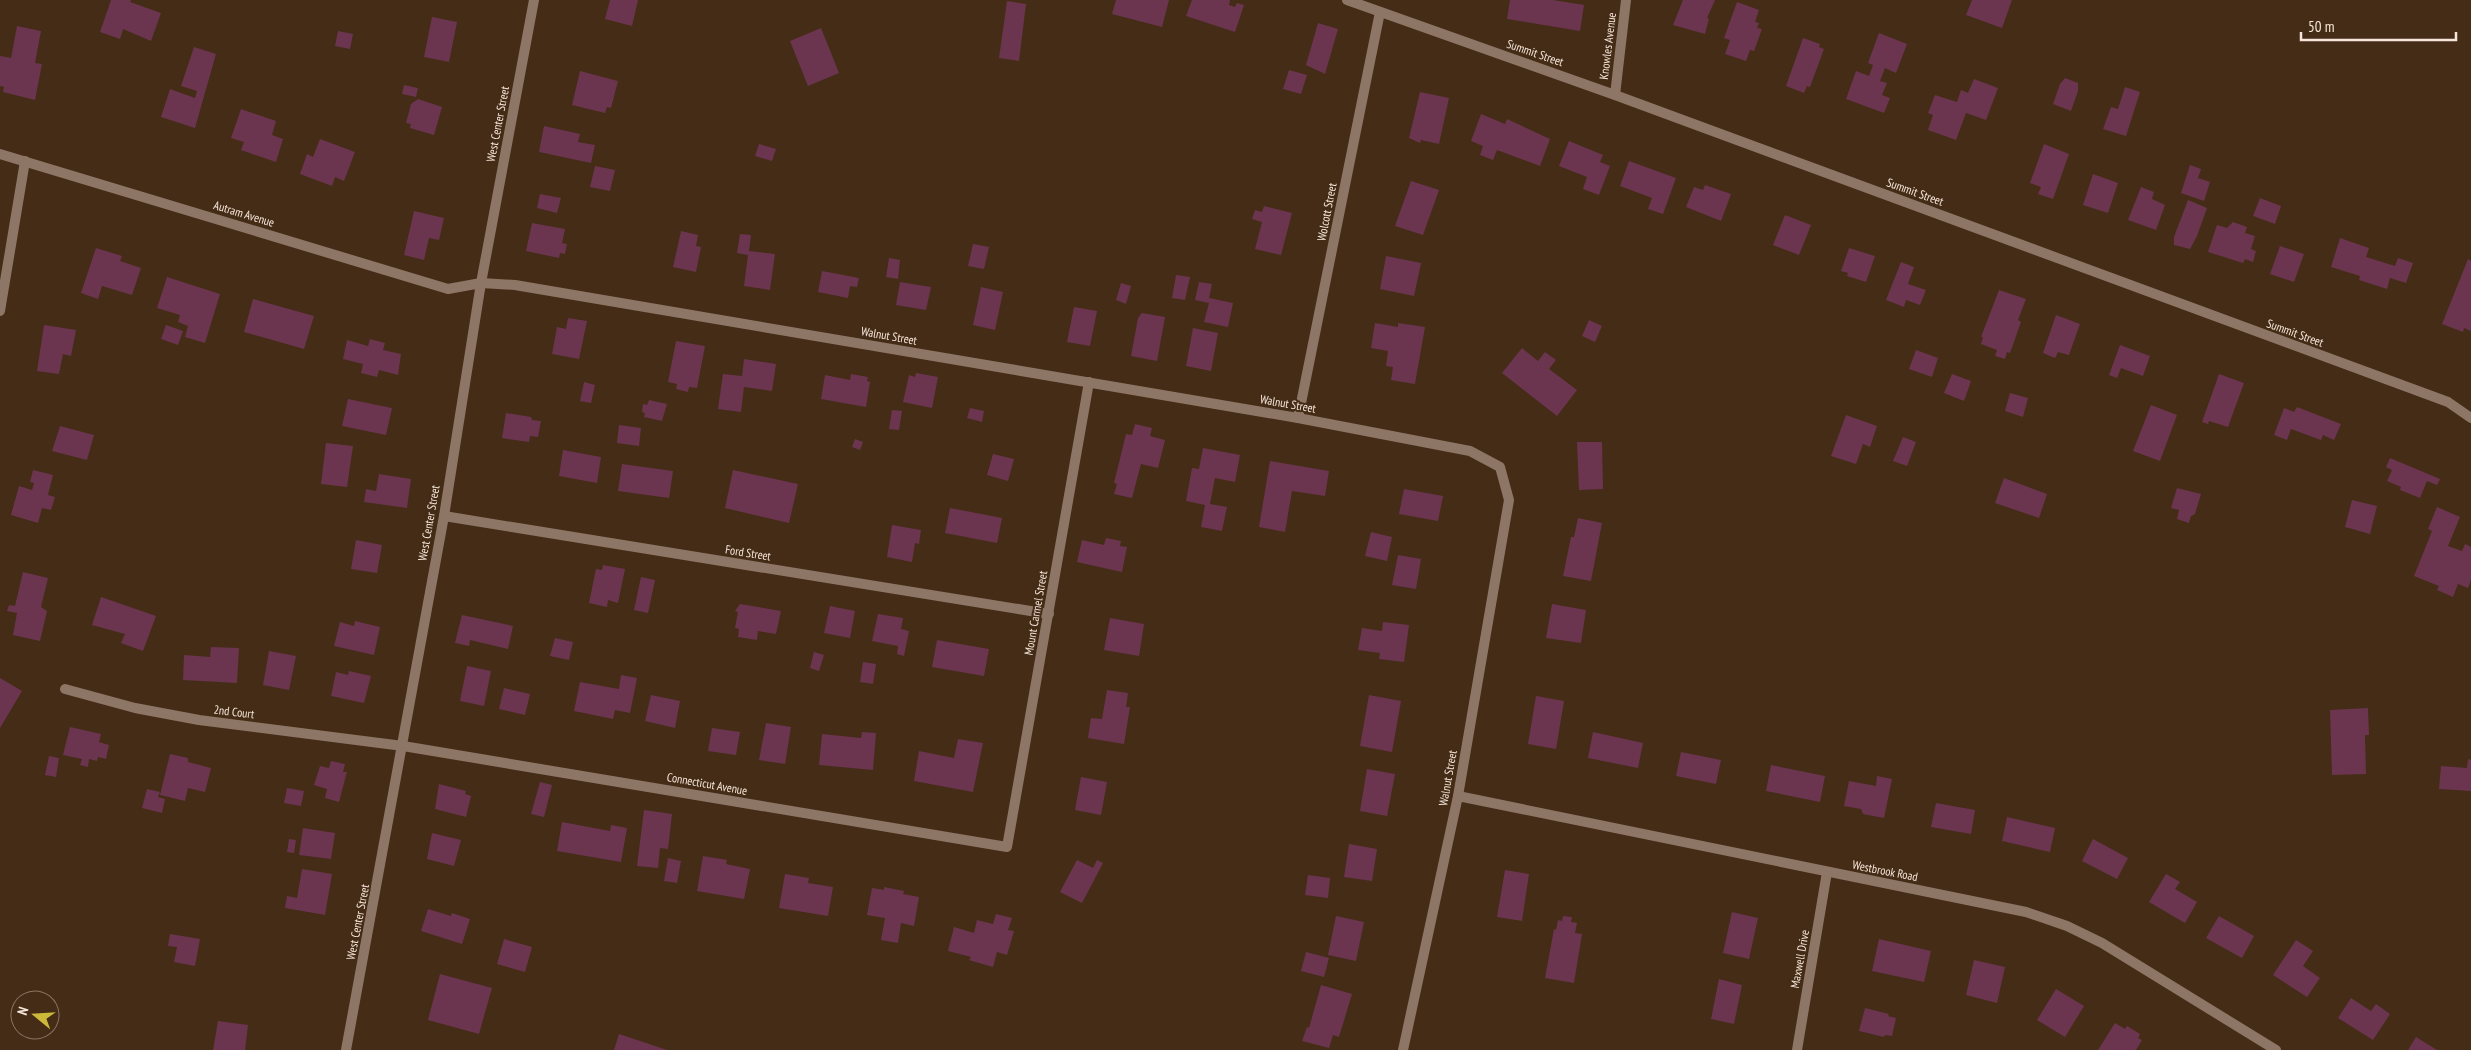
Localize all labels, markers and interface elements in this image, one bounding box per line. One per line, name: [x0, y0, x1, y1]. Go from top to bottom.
scale bar: [2301, 10, 2456, 42]
street label: Knowles Avenue: [1596, 12, 1619, 80]
text: 50 m: [2308, 17, 2334, 36]
street label: Summit Street: [1505, 36, 1566, 69]
street label: West Center Street: [483, 84, 512, 163]
street label: Summit Street: [1885, 174, 1946, 209]
street label: Wolcott Street: [1314, 181, 1340, 242]
street label: Autram Avenue: [212, 197, 276, 230]
street label: Summit Street: [2265, 315, 2326, 350]
street label: Walnut Street: [860, 323, 919, 348]
street label: Walnut Street: [1259, 391, 1318, 416]
street label: West Center Street: [414, 483, 443, 562]
street label: Ford Street: [724, 541, 773, 564]
street label: Mount Carmel Street: [1021, 569, 1050, 656]
street label: 2nd Court: [213, 702, 256, 722]
street label: Walnut Street: [1435, 748, 1460, 807]
street label: Connecticut Avenue: [666, 769, 748, 798]
street label: Westbrook Road: [1851, 857, 1919, 884]
street label: West Center Street: [343, 882, 372, 961]
street label: Maxwell Drive: [1787, 928, 1812, 989]
north arrow: [10, 990, 60, 1040]
text: N: [13, 1005, 32, 1017]

